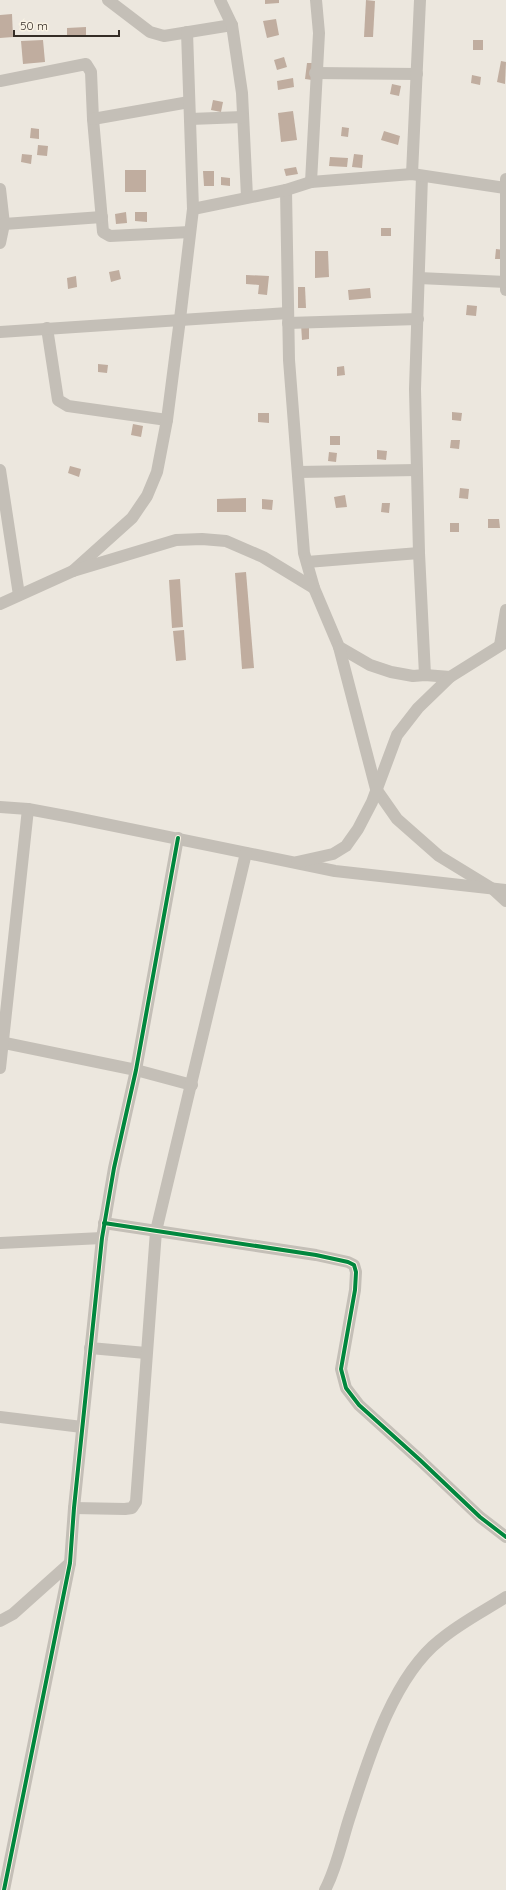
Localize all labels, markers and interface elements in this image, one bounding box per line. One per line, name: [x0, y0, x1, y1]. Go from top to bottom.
scale bar: [14, 12, 119, 38]
text: 50 m: [20, 18, 48, 33]

